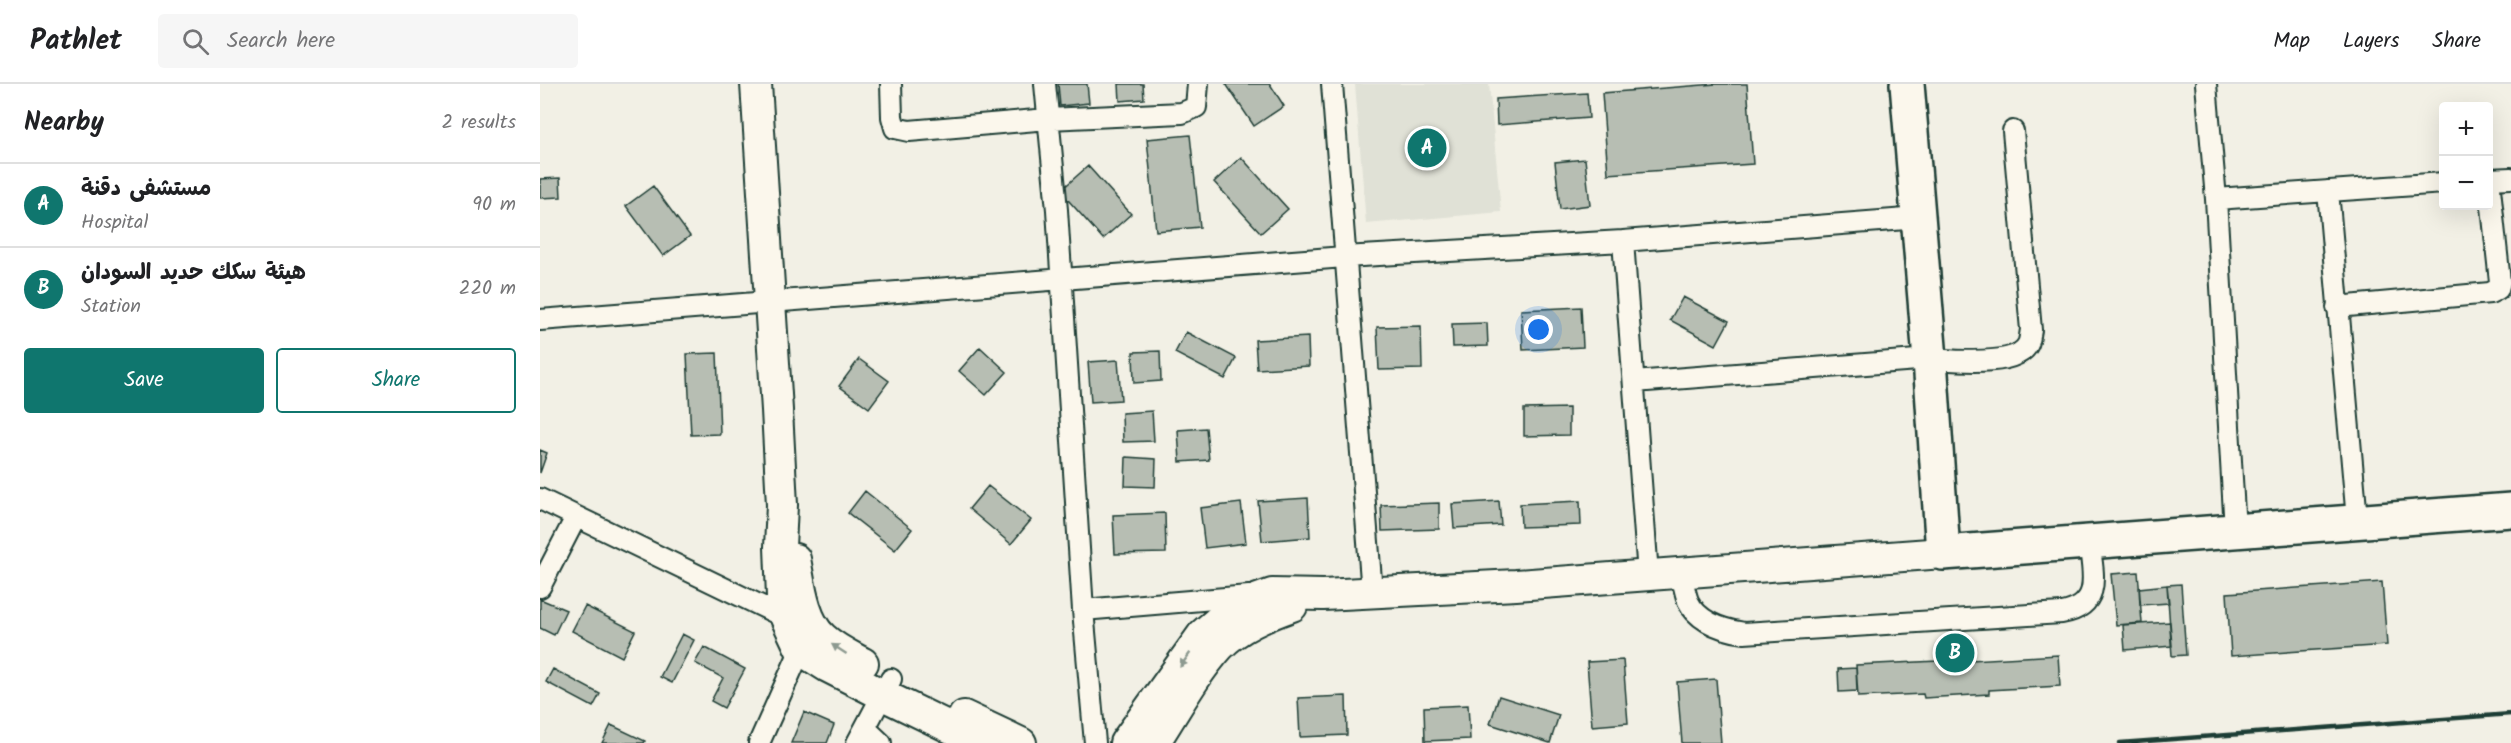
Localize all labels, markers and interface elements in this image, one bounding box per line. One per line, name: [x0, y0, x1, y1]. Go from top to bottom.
search box: [158, 14, 578, 68]
text: Pathlet: [30, 19, 122, 64]
text: Search here: [227, 24, 335, 59]
icon: search: [179, 25, 212, 58]
text: Map: [2273, 25, 2310, 58]
text: Layers: [2343, 25, 2399, 58]
text: Share: [2432, 25, 2481, 58]
text: Nearby: [24, 102, 104, 144]
map controls: [2439, 102, 2493, 210]
button: +: [2439, 102, 2493, 156]
text: 2 results: [441, 107, 516, 139]
pin: A: [1408, 126, 1446, 170]
button: −: [2439, 156, 2493, 210]
text: مستشفى دقنة: [81, 172, 211, 207]
text: A: [37, 189, 50, 221]
text: 90 m: [472, 189, 516, 221]
text: Hospital: [81, 207, 148, 239]
text: هيئة سكك حديد السودان: [81, 256, 306, 291]
text: B: [37, 273, 50, 305]
text: 220 m: [459, 273, 516, 305]
text: Station: [81, 291, 141, 323]
your location: [1524, 315, 1553, 344]
button: Save: [24, 348, 264, 413]
button: Share: [276, 348, 516, 413]
pin: B: [1936, 630, 1974, 676]
one-way arrow: [830, 643, 847, 654]
one-way arrow: [1179, 652, 1191, 667]

